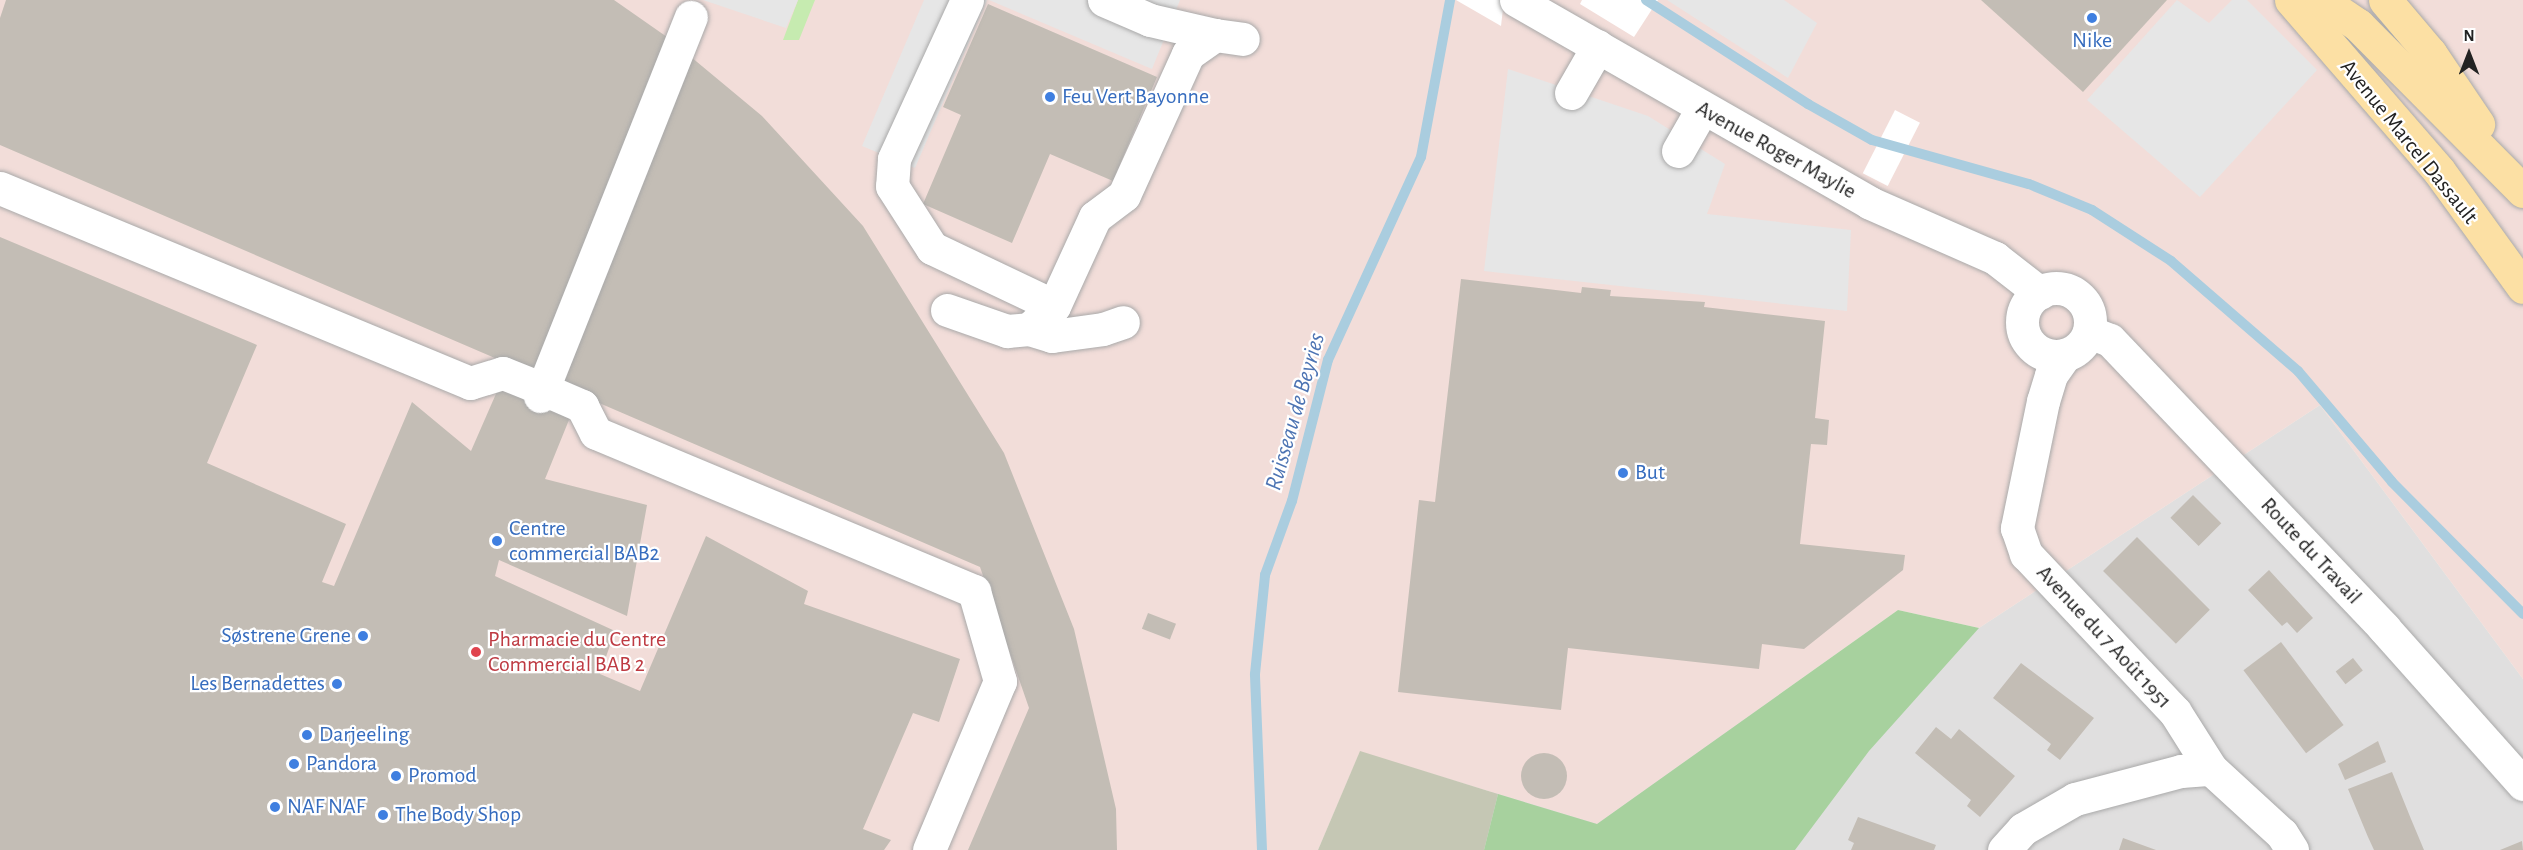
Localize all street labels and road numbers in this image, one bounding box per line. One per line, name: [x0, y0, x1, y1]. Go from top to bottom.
street label: Avenue Marcel Dassault: [2335, 54, 2483, 230]
street label: Avenue Roger Maylie: [1691, 95, 1861, 205]
street label: Route du Travail: [2255, 492, 2367, 610]
street label: Avenue du 7 Août 1951: [2031, 560, 2177, 714]

